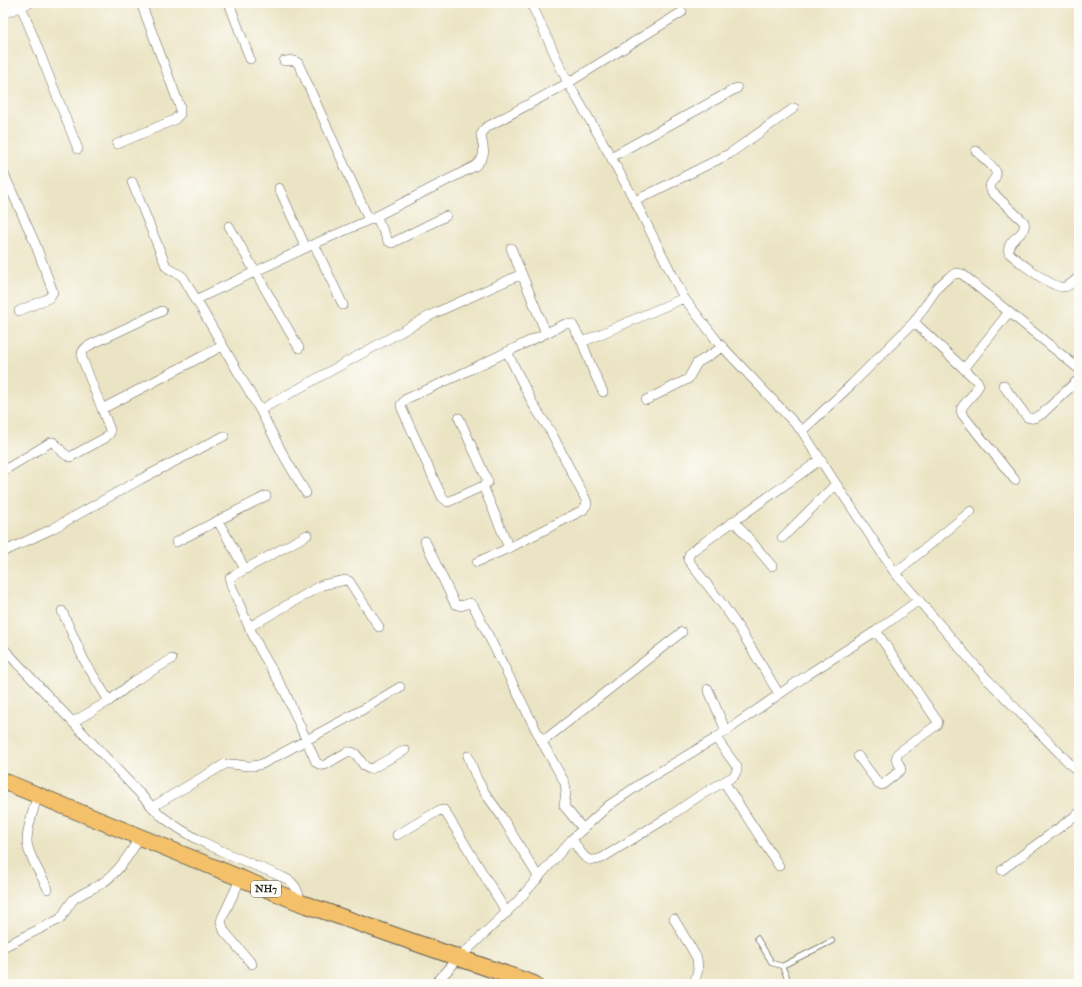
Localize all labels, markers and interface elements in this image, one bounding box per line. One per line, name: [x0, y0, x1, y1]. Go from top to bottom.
road number: NH7: [251, 881, 281, 897]

